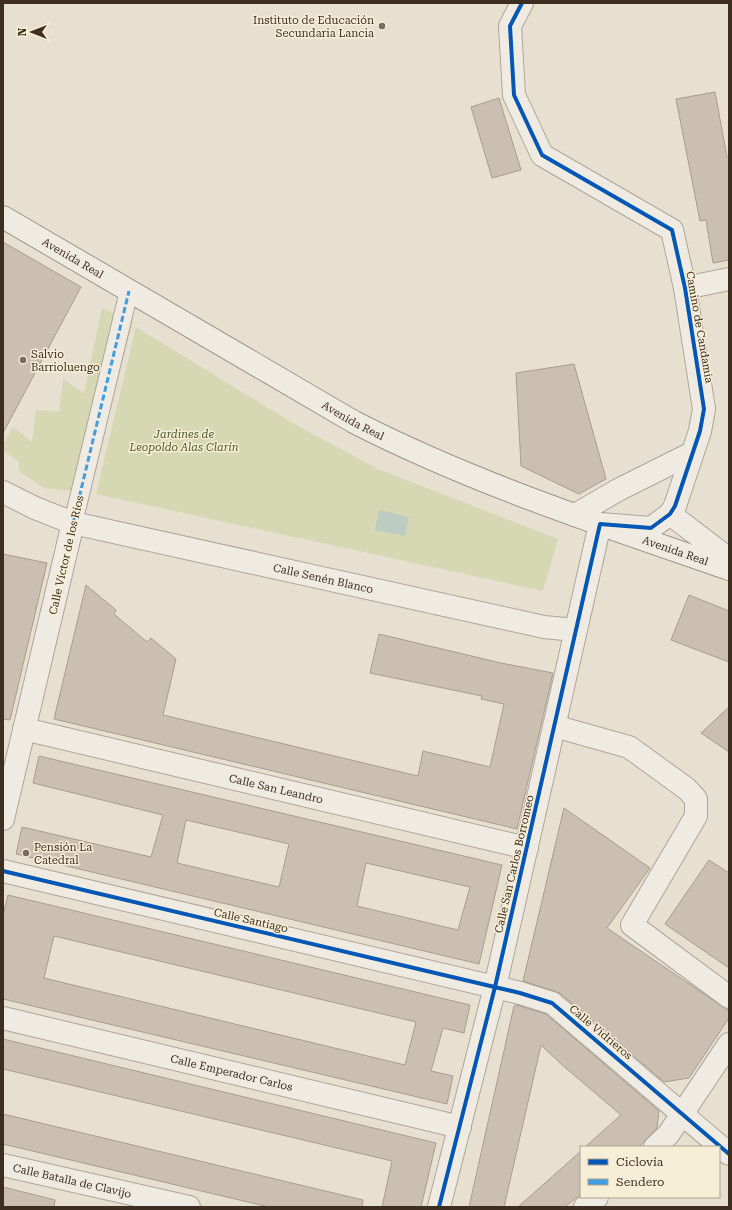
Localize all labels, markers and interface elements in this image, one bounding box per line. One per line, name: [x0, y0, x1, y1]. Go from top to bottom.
north arrow: [12, 12, 52, 52]
place label: Instituto de Educación Secundaria Lancia: [253, 14, 374, 40]
marker: Instituto de Educación Secundaria Lancia: [377, 21, 387, 31]
text: N: [16, 27, 29, 36]
street label: Avenida Real: [40, 235, 106, 282]
street label: Camino de Candamia: [683, 270, 716, 384]
place label: Salvio Barrioluengo: [31, 348, 100, 374]
marker: Salvio Barrioluengo: [18, 355, 28, 365]
street label: Avenida Real: [319, 399, 387, 443]
park label: Jardines de Leopoldo Alas Clarín: [128, 428, 239, 454]
street label: Calle Víctor de los Ríos: [46, 494, 87, 616]
street label: Avenida Real: [641, 534, 711, 569]
street label: Calle Senén Blanco: [272, 561, 375, 596]
street label: Calle San Leandro: [227, 772, 325, 807]
street label: Calle San Carlos Borromeo: [492, 793, 537, 935]
place label: Pensión La Catedral: [34, 841, 92, 867]
marker: Pensión La Catedral: [21, 848, 31, 858]
street label: Calle Santiago: [213, 906, 289, 935]
street label: Calle Vidrieros: [567, 1002, 635, 1062]
street label: Calle Emperador Carlos: [169, 1052, 294, 1094]
legend: [580, 1146, 720, 1198]
text: Ciclovía: [616, 1155, 664, 1169]
street label: Calle Batalla de Clavijo: [12, 1161, 133, 1201]
text: Sendero: [616, 1175, 664, 1189]

